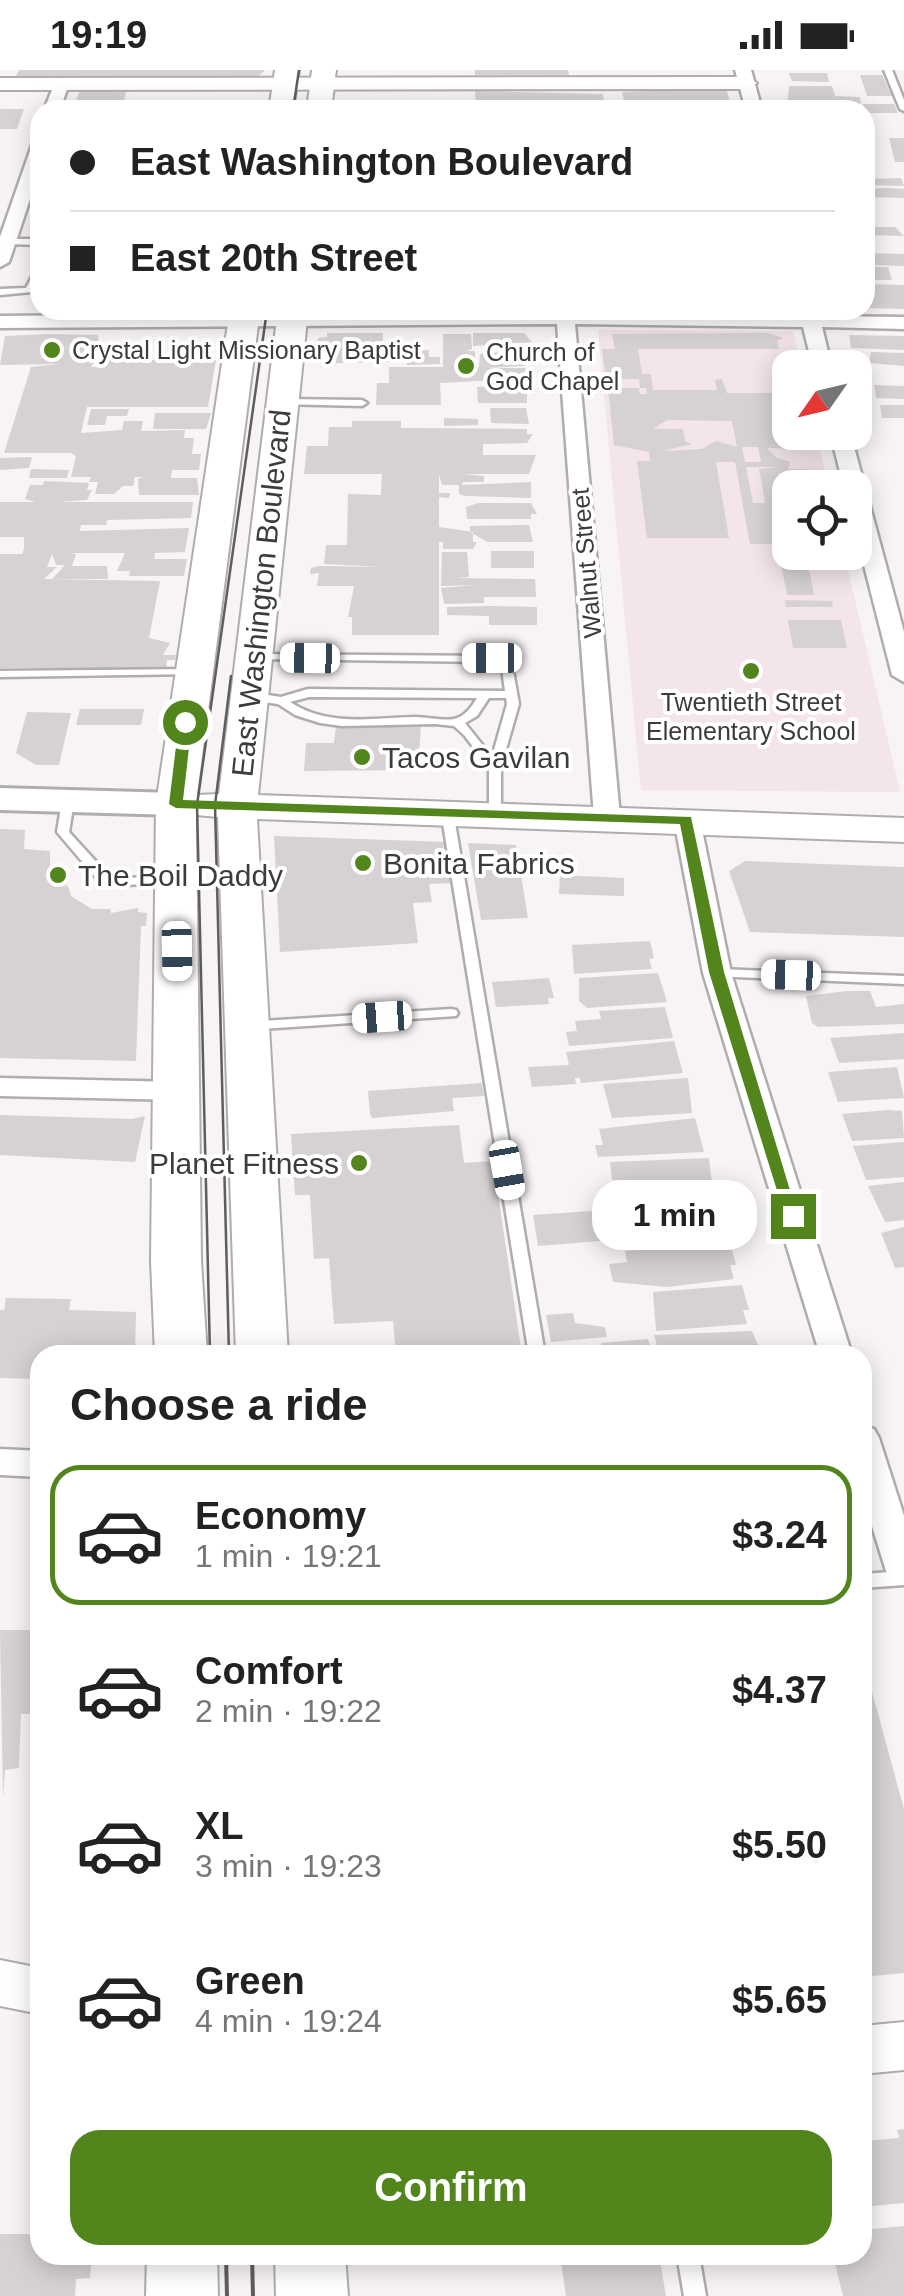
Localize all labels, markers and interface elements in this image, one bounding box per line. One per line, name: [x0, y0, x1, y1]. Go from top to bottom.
text: 19:19: [50, 14, 147, 56]
text: East Washington Boulevard: [130, 141, 633, 183]
text: East 20th Street: [130, 237, 417, 279]
place label: Crystal Light Missionary Baptist: [72, 336, 421, 364]
place label: Church of God Chapel: [486, 338, 619, 395]
marker: Crystal Light Missionary Baptist: [41, 339, 63, 361]
north arrow: [772, 350, 872, 450]
map controls: [772, 350, 872, 570]
marker: Church of God Chapel: [455, 355, 477, 377]
street label: East Washington Boulevard: [225, 408, 297, 778]
button: locate: [772, 470, 872, 570]
street label: Walnut Street: [565, 487, 607, 639]
car: [280, 642, 340, 674]
car: [462, 643, 522, 673]
marker: Twentieth Street Elementary School: [740, 660, 762, 682]
place label: Twentieth Street Elementary School: [646, 688, 856, 745]
route start: [163, 700, 208, 745]
place label: Tacos Gavilan: [382, 741, 570, 774]
marker: Tacos Gavilan: [351, 746, 373, 768]
place label: Bonita Fabrics: [383, 847, 575, 880]
marker: Bonita Fabrics: [352, 852, 374, 874]
place label: The Boil Daddy: [78, 859, 283, 892]
marker: The Boil Daddy: [47, 864, 69, 886]
car: [161, 921, 193, 981]
car: [760, 959, 822, 991]
car: [351, 1000, 413, 1034]
car: [487, 1138, 527, 1202]
place label: Planet Fitness: [149, 1147, 339, 1180]
marker: Planet Fitness: [348, 1152, 370, 1174]
callout: 1 min: [593, 1181, 758, 1251]
route end: [771, 1194, 816, 1239]
text: 1 min: [633, 1197, 716, 1233]
text: Choose a ride: [70, 1379, 368, 1430]
icon: car: [75, 1490, 165, 1580]
text: Economy: [195, 1495, 366, 1537]
text: $3.24: [732, 1514, 827, 1556]
text: 1 min · 19:21: [195, 1538, 382, 1574]
icon: car: [75, 1645, 165, 1735]
text: Comfort: [195, 1650, 343, 1692]
text: $4.37: [732, 1669, 827, 1711]
text: 2 min · 19:22: [195, 1693, 382, 1729]
icon: car: [75, 1800, 165, 1890]
text: XL: [195, 1805, 244, 1847]
text: $5.50: [732, 1824, 827, 1866]
text: 3 min · 19:23: [195, 1848, 382, 1884]
icon: car: [75, 1955, 165, 2045]
text: Green: [195, 1960, 305, 2002]
text: $5.65: [732, 1979, 827, 2021]
text: 4 min · 19:24: [195, 2003, 382, 2039]
button: Confirm: [70, 2130, 832, 2245]

